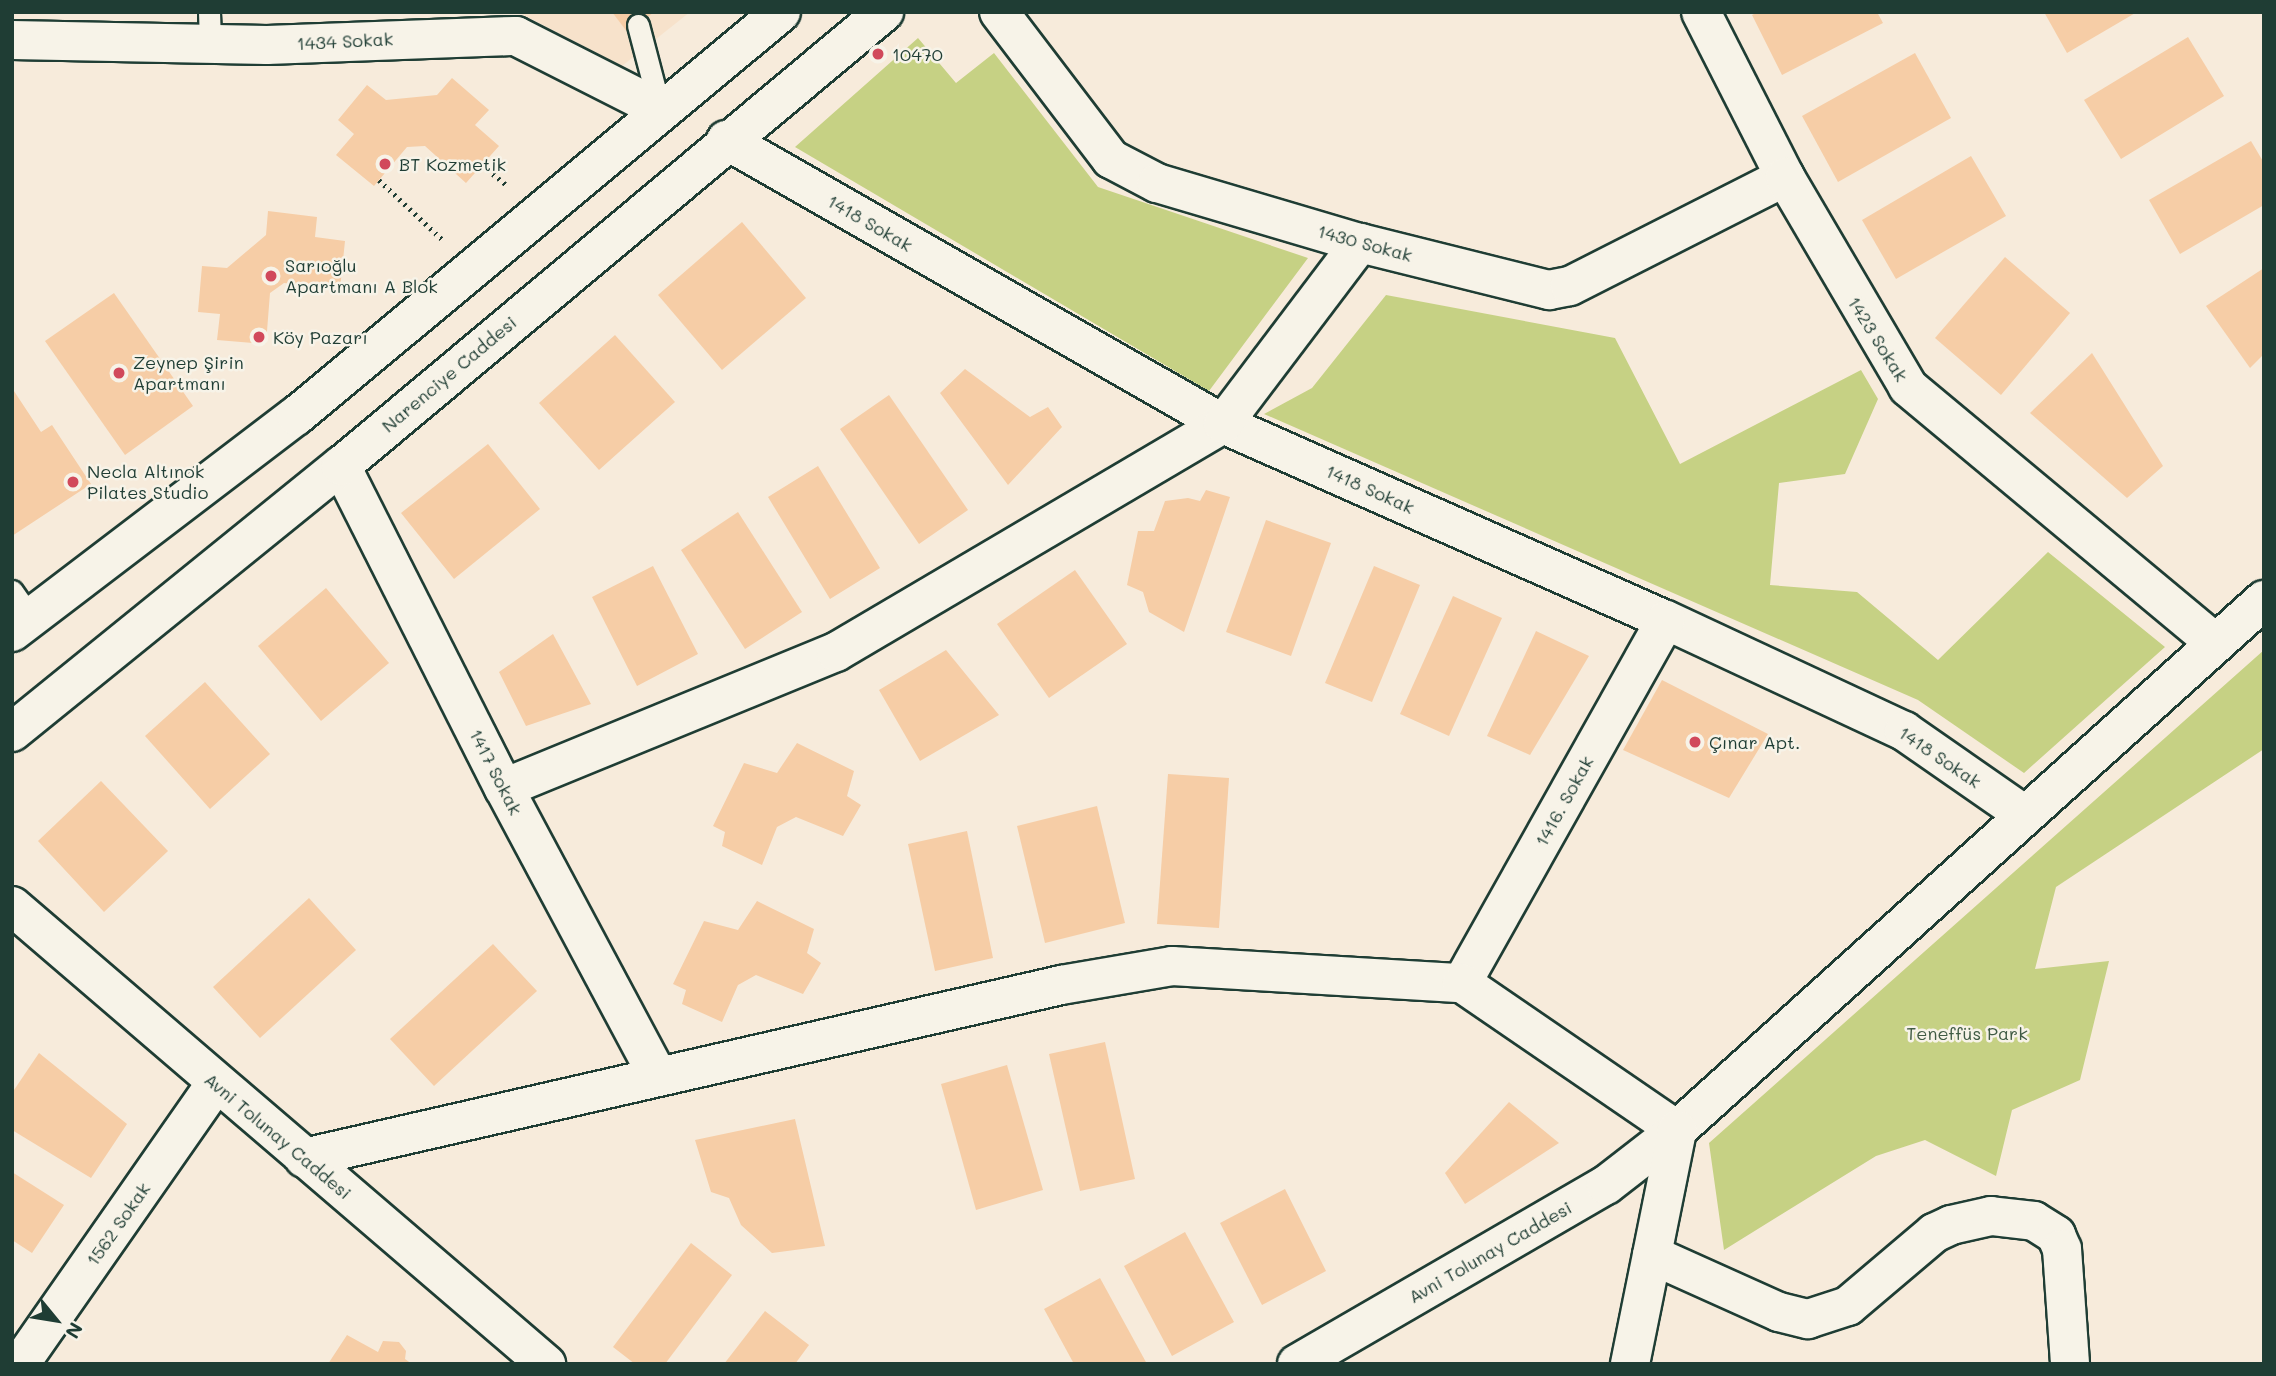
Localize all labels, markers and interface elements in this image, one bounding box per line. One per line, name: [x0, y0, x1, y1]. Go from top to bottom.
street label: 1434 Sokak: [296, 28, 394, 54]
place label: 10470: [892, 43, 943, 65]
marker: 10470: [870, 46, 886, 62]
place label: BT Kozmetik: [399, 153, 506, 175]
marker: BT Kozmetik: [377, 156, 393, 172]
street label: 1418 Sokak: [824, 190, 916, 256]
street label: 1430 Sokak: [1315, 220, 1415, 266]
place label: Sarıoğlu Apartmanı A Blok: [285, 255, 438, 298]
marker: Sarıoğlu Apartmanı A Blok: [263, 268, 279, 284]
street label: 1423 Sokak: [1843, 293, 1913, 385]
street label: Narenciye Caddesi: [377, 311, 521, 437]
place label: Köy Pazarı: [273, 326, 368, 348]
marker: Köy Pazarı: [251, 329, 267, 345]
place label: Zeynep Şirin Apartmanı: [133, 352, 244, 394]
marker: Zeynep Şirin Apartmanı: [111, 365, 127, 381]
street label: 1418 Sokak: [1322, 460, 1418, 518]
place label: Necla Altınok Pilates Studio: [87, 461, 208, 504]
marker: Necla Altınok Pilates Studio: [65, 474, 81, 490]
street label: 1418 Sokak: [1895, 722, 1985, 792]
street label: 1417 Sokak: [465, 725, 527, 819]
place label: Çınar Apt.: [1709, 731, 1800, 753]
marker: Çınar Apt.: [1687, 734, 1703, 750]
street label: 1416. Sokak: [1530, 752, 1598, 850]
park label: Teneffüs Park: [1906, 1022, 2028, 1044]
street label: Avni Tolunay Caddesi: [200, 1068, 356, 1204]
street label: 1562 Sokak: [82, 1178, 154, 1270]
street label: Avni Tolunay Caddesi: [1404, 1196, 1576, 1308]
north arrow: [21, 1285, 91, 1355]
text: N: [60, 1318, 89, 1343]

